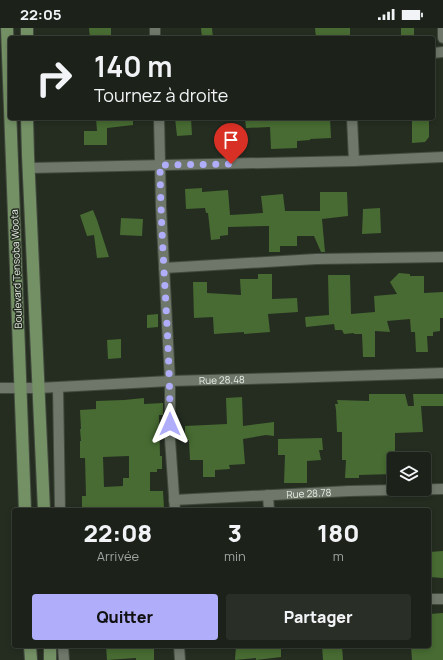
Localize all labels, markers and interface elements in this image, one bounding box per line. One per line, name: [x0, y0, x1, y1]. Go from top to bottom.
text: 22:05: [20, 4, 62, 25]
text: 140 m: [94, 47, 173, 85]
icon: right: [28, 52, 80, 104]
text: Tournez à droite: [94, 83, 228, 107]
pin: [214, 123, 248, 164]
icon: arrive: [220, 129, 242, 151]
street label: Boulevard Tensoba Woota: [7, 209, 25, 329]
street label: Rue 28.48: [199, 372, 245, 387]
position arrow: [149, 403, 191, 445]
map controls: [387, 452, 431, 496]
button: layers: [387, 452, 431, 496]
street label: Rue 28.78: [286, 485, 332, 501]
text: 22:08: [84, 516, 152, 549]
text: 3: [228, 516, 242, 549]
text: 180: [317, 516, 359, 549]
text: Arrivée: [97, 547, 139, 565]
text: min: [224, 547, 246, 565]
text: m: [333, 547, 344, 565]
button: Quitter: [32, 594, 218, 640]
button: Partager: [226, 594, 411, 640]

